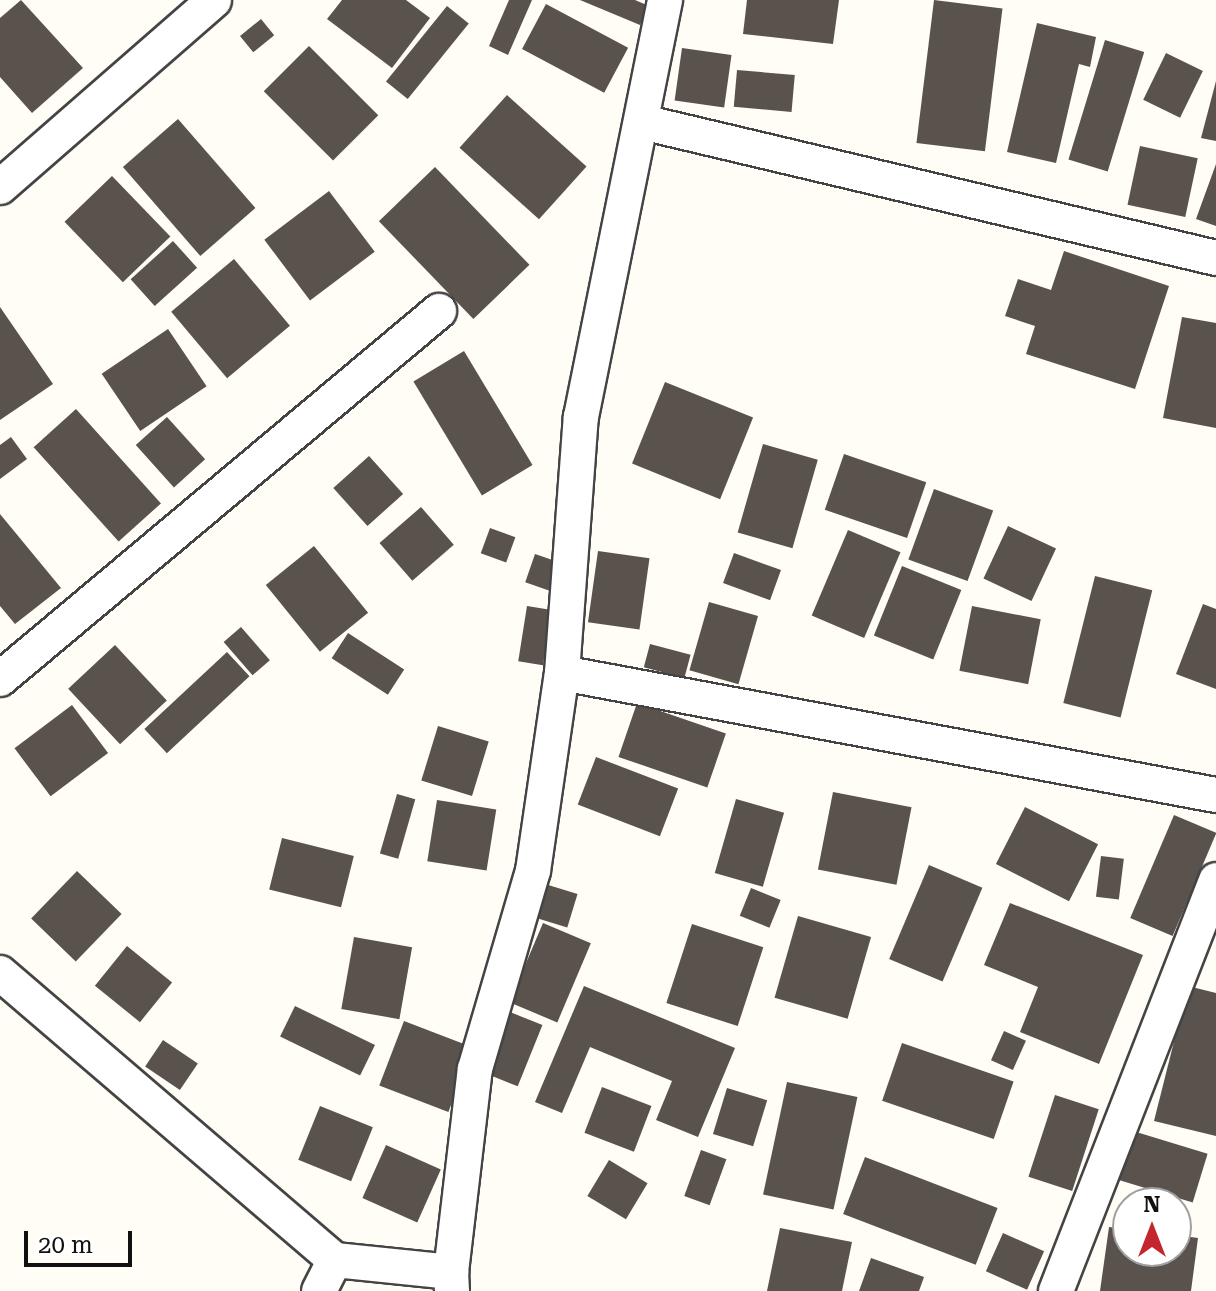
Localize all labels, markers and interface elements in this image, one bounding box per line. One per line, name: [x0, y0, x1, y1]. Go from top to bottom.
north arrow: [1112, 1187, 1192, 1267]
text: N: [1144, 1192, 1160, 1217]
scale bar: [28, 1215, 136, 1265]
text: 20 m: [38, 1231, 93, 1259]

